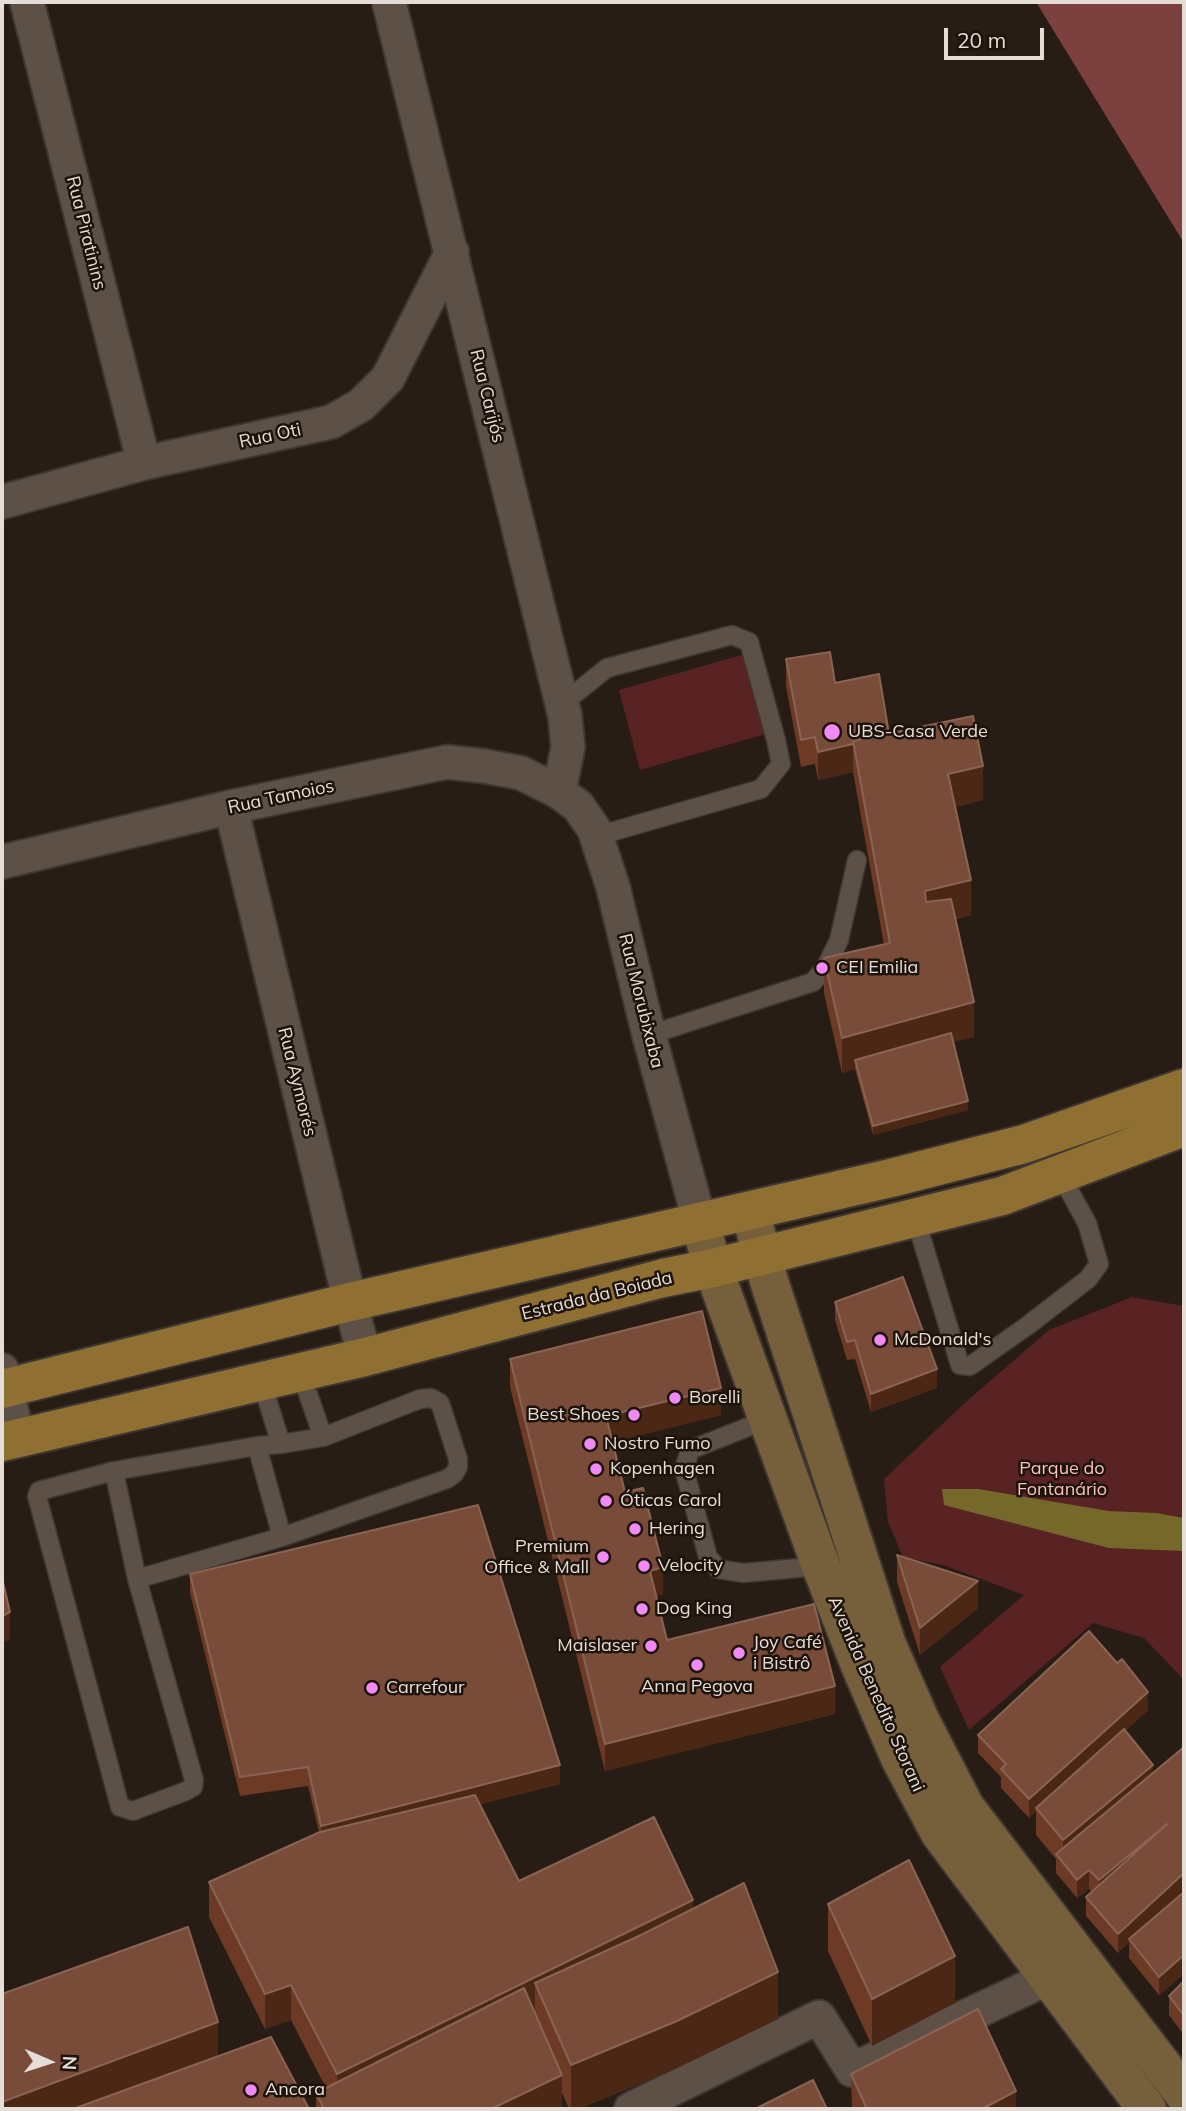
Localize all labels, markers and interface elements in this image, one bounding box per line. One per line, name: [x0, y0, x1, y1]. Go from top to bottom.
scale bar: [948, 14, 1048, 58]
text: 20 m: [957, 27, 1006, 53]
street label: Rua Piratinins: [61, 174, 111, 292]
street label: Rua Carijós: [465, 347, 509, 445]
street label: Rua Oti: [237, 419, 303, 453]
place label: UBS-Casa Verde: [848, 721, 988, 743]
marker: UBS-Casa Verde: [822, 722, 842, 742]
street label: Rua Tamoios: [226, 775, 336, 819]
street label: Rua Morubixaba: [614, 931, 668, 1071]
place label: CEI Emilia: [836, 957, 918, 979]
marker: CEI Emilia: [814, 960, 830, 976]
street label: Rua Aymorés: [273, 1025, 321, 1139]
street label: Estrada da Boiada: [519, 1267, 675, 1325]
place label: McDonald's: [894, 1329, 991, 1351]
marker: McDonald's: [872, 1332, 888, 1348]
place label: Borelli: [689, 1387, 741, 1409]
marker: Borelli: [667, 1390, 683, 1406]
place label: Best Shoes: [527, 1404, 620, 1426]
marker: Best Shoes: [626, 1407, 642, 1423]
place label: Nostro Fumo: [604, 1433, 711, 1455]
marker: Nostro Fumo: [582, 1436, 598, 1452]
place label: Kopenhagen: [610, 1458, 715, 1480]
park label: Parque do Fontanário: [1017, 1458, 1107, 1500]
marker: Kopenhagen: [588, 1461, 604, 1477]
place label: Óticas Carol: [620, 1490, 722, 1512]
marker: Óticas Carol: [598, 1493, 614, 1509]
place label: Hering: [649, 1518, 705, 1540]
marker: Hering: [627, 1521, 643, 1537]
place label: Premium Office & Mall: [484, 1536, 589, 1578]
marker: Premium Office & Mall: [595, 1549, 611, 1565]
place label: Velocity: [658, 1555, 723, 1577]
marker: Velocity: [636, 1558, 652, 1574]
street label: Avenida Benedito Storani: [823, 1593, 929, 1795]
place label: Dog King: [656, 1598, 732, 1620]
marker: Dog King: [634, 1601, 650, 1617]
place label: Joy Café i Bistrô: [753, 1632, 822, 1674]
place label: Maislaser: [557, 1635, 637, 1657]
marker: Maislaser: [643, 1638, 659, 1654]
marker: Joy Café i Bistrô: [731, 1645, 747, 1661]
marker: Anna Pegova: [689, 1657, 705, 1673]
place label: Anna Pegova: [641, 1676, 753, 1698]
place label: Carrefour: [386, 1677, 465, 1699]
marker: Carrefour: [364, 1680, 380, 1696]
north arrow: [14, 2027, 84, 2097]
text: N: [58, 2055, 82, 2071]
place label: Ancora: [265, 2079, 325, 2101]
marker: Ancora: [243, 2082, 259, 2098]

